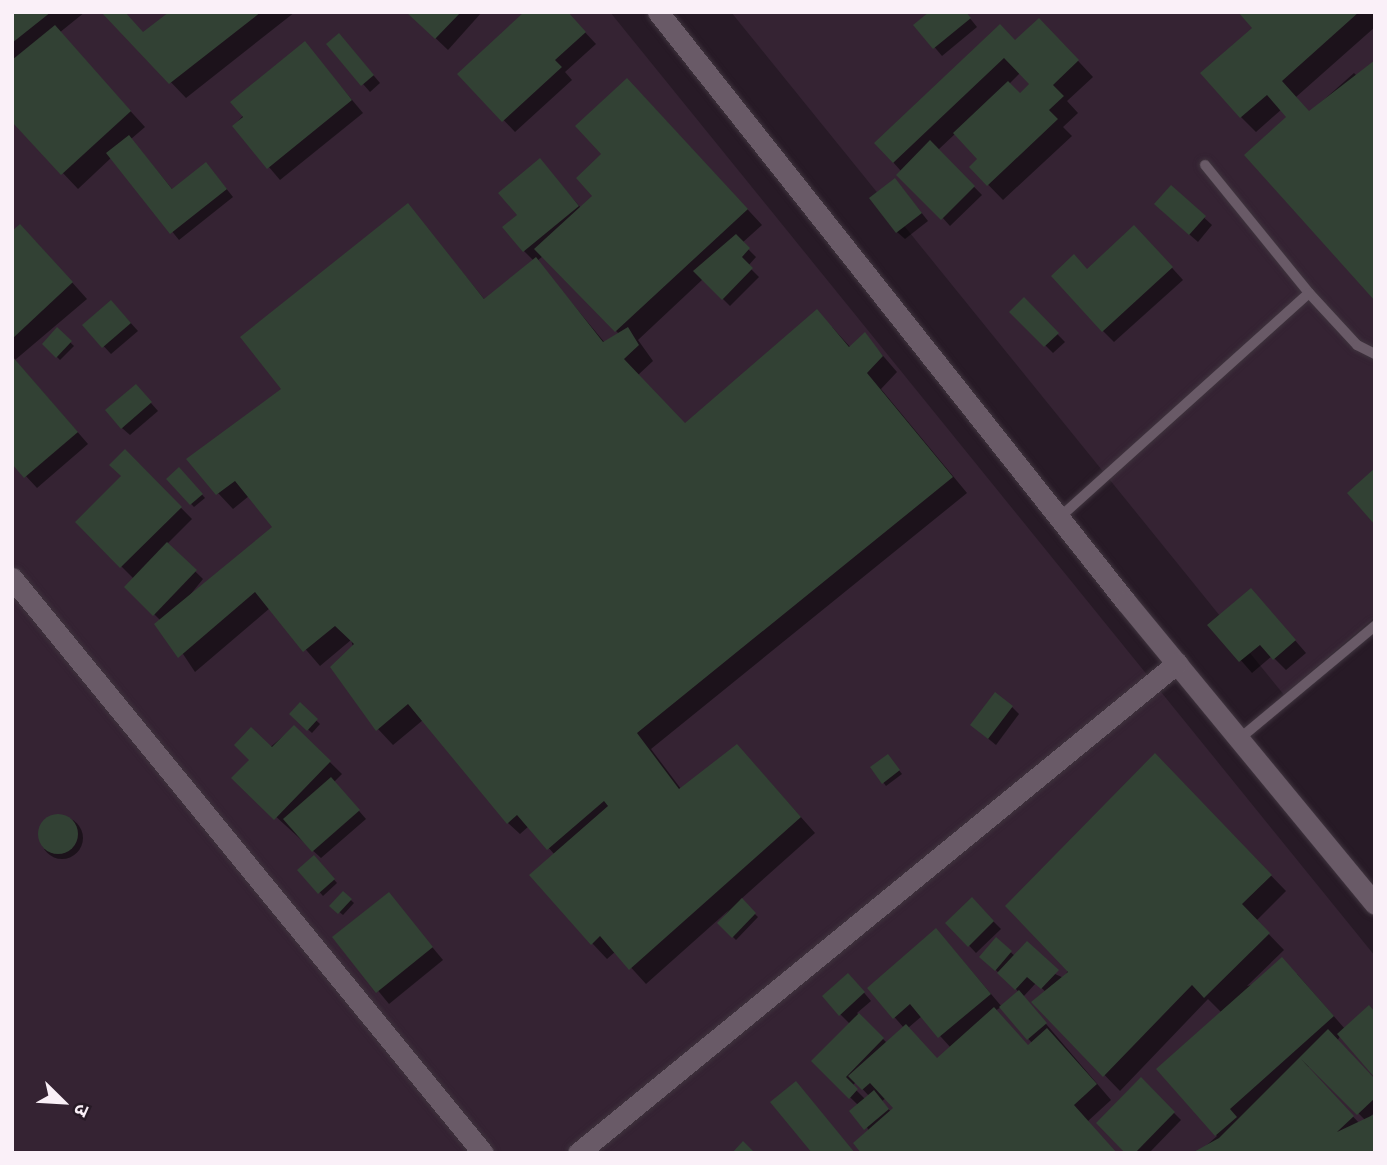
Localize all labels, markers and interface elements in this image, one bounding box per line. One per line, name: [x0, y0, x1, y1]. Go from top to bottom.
north arrow: [28, 1067, 98, 1137]
text: उ: [70, 1101, 95, 1121]

